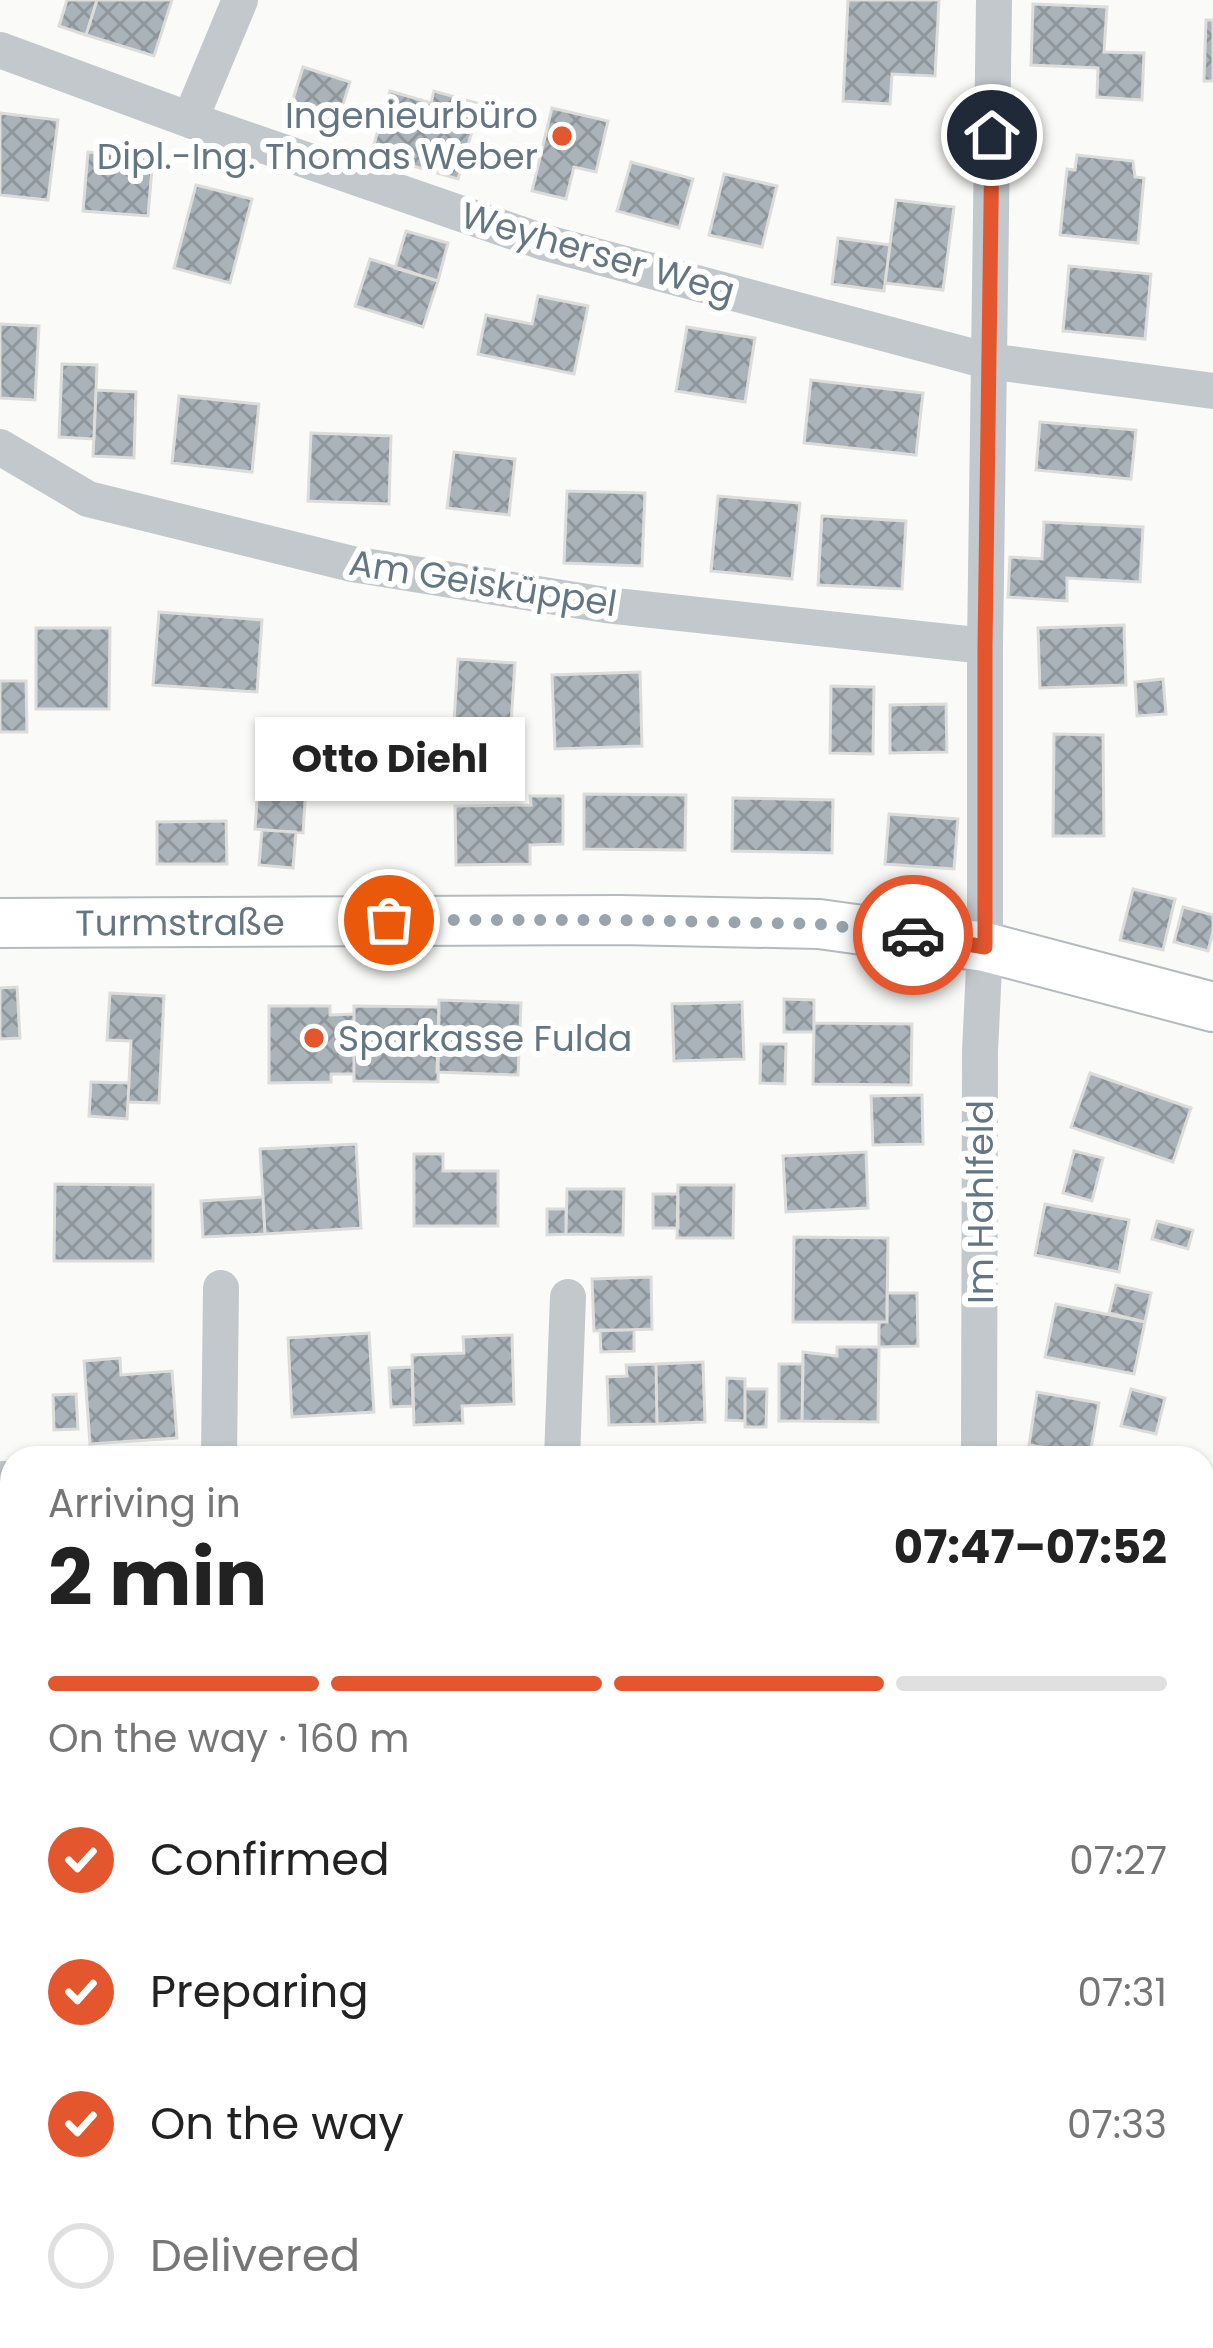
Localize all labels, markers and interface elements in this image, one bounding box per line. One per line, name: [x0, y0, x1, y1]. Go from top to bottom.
pin: [941, 84, 1043, 186]
place label: Ingenieurbüro Dipl.-Ing. Thomas Weber: [97, 90, 538, 182]
icon: home: [959, 102, 1025, 168]
marker: Ingenieurbüro Dipl.-Ing. Thomas Weber: [549, 123, 575, 149]
street label: Weyherser Weg: [455, 190, 741, 316]
street label: Am Geisküppel: [345, 537, 621, 629]
callout: Otto Diehl: [254, 716, 524, 800]
text: Otto Diehl: [291, 731, 489, 786]
pin: [338, 869, 440, 971]
courier: [853, 875, 973, 995]
icon: bag: [356, 887, 422, 953]
street label: Turmstraße: [75, 896, 285, 948]
icon: car: [880, 902, 946, 968]
place label: Sparkasse Fulda: [338, 1013, 632, 1064]
marker: Sparkasse Fulda: [301, 1025, 327, 1051]
street label: Im Hahlfeld: [955, 1100, 1006, 1304]
text: Arriving in: [48, 1476, 241, 1531]
text: 07:47–07:52: [894, 1516, 1167, 1579]
text: 2 min: [48, 1523, 267, 1632]
text: On the way · 160 m: [48, 1711, 410, 1766]
icon: check: [48, 1827, 114, 1893]
text: Confirmed: [150, 1828, 390, 1891]
text: 07:27: [1069, 1833, 1167, 1888]
icon: check: [48, 1959, 114, 2025]
text: Preparing: [150, 1960, 369, 2023]
text: 07:31: [1077, 1965, 1167, 2020]
icon: check: [48, 2091, 114, 2157]
text: On the way: [150, 2092, 404, 2155]
text: 07:33: [1067, 2097, 1167, 2152]
text: Delivered: [150, 2224, 360, 2287]

